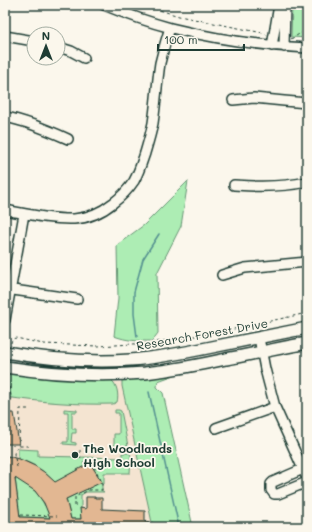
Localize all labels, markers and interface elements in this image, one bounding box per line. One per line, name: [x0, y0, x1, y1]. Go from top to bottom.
north arrow: [26, 26, 66, 66]
scale bar: [158, 26, 244, 52]
text: N: [42, 28, 50, 43]
text: 100 m: [164, 31, 198, 47]
street label: Research Forest Drive: [135, 315, 269, 353]
place label: The Woodlands High School: [83, 440, 172, 470]
marker: The Woodlands High School: [70, 450, 80, 460]

